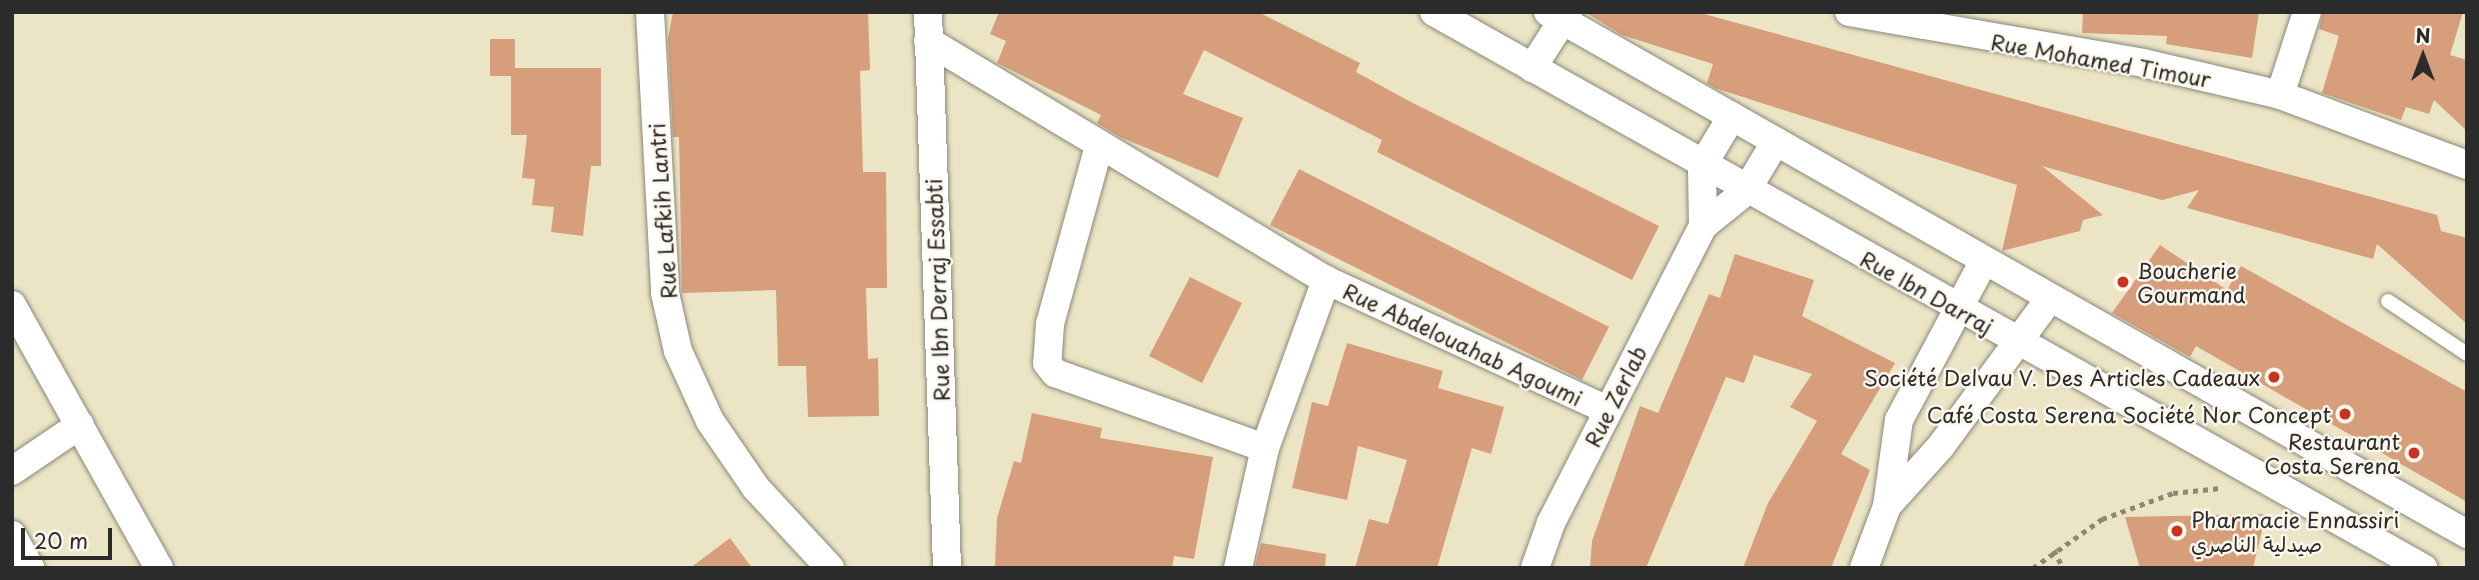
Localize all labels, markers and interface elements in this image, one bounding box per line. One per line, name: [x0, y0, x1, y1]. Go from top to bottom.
north arrow: [2388, 21, 2458, 91]
text: N: [2415, 21, 2431, 49]
street label: Rue Mohamed Timour: [1988, 28, 2214, 92]
street label: Rue Lafkih Lantri: [643, 122, 681, 300]
street label: Rue Ibn Derraj Essabti: [920, 176, 954, 404]
street label: Rue Ibn Darraj: [1856, 245, 1998, 339]
place label: Boucherie Gourmand: [2137, 257, 2246, 307]
marker: Boucherie Gourmand: [2115, 274, 2131, 290]
street label: Rue Abdelouahab Agoumi: [1339, 277, 1587, 411]
street label: Rue ZerIab: [1578, 341, 1652, 451]
place label: Société Delvau V. Des Articles Cadeaux: [1862, 364, 2260, 390]
marker: Société Delvau V. Des Articles Cadeaux: [2266, 369, 2282, 385]
place label: Café Costa Serena Société Nor Concept: [1926, 401, 2331, 427]
marker: Café Costa Serena Société Nor Concept: [2337, 406, 2353, 422]
place label: Restaurant Costa Serena: [2265, 428, 2400, 478]
marker: Restaurant Costa Serena: [2406, 445, 2422, 461]
place label: Pharmacie Ennassiri صيدلية الناصري: [2191, 506, 2401, 556]
scale bar: [24, 514, 116, 558]
marker: Pharmacie Ennassiri صيدلية الناصري: [2169, 523, 2185, 539]
text: 20 m: [34, 524, 88, 556]

